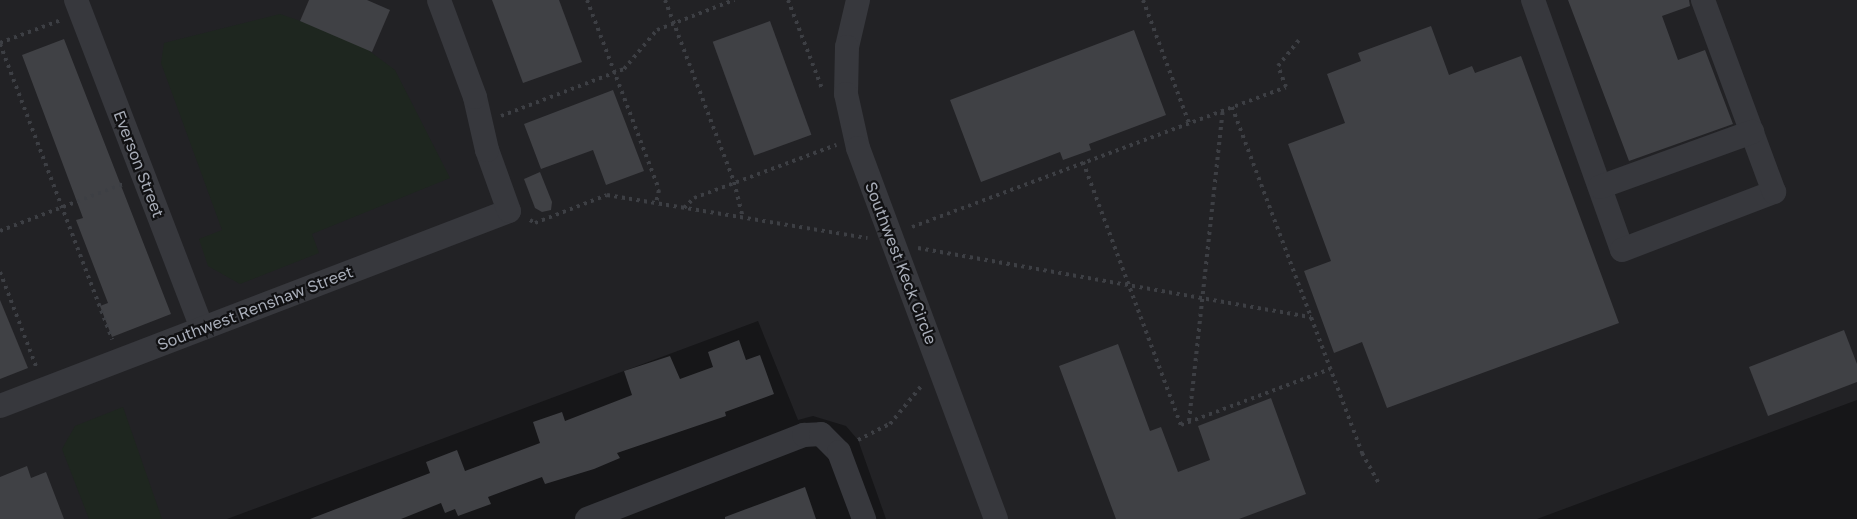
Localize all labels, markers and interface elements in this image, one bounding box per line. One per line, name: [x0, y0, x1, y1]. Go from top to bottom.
street label: Everson Street: [110, 108, 168, 220]
street label: Southwest Keck Circle: [861, 179, 941, 347]
street label: Southwest Renshaw Street: [155, 262, 355, 354]

